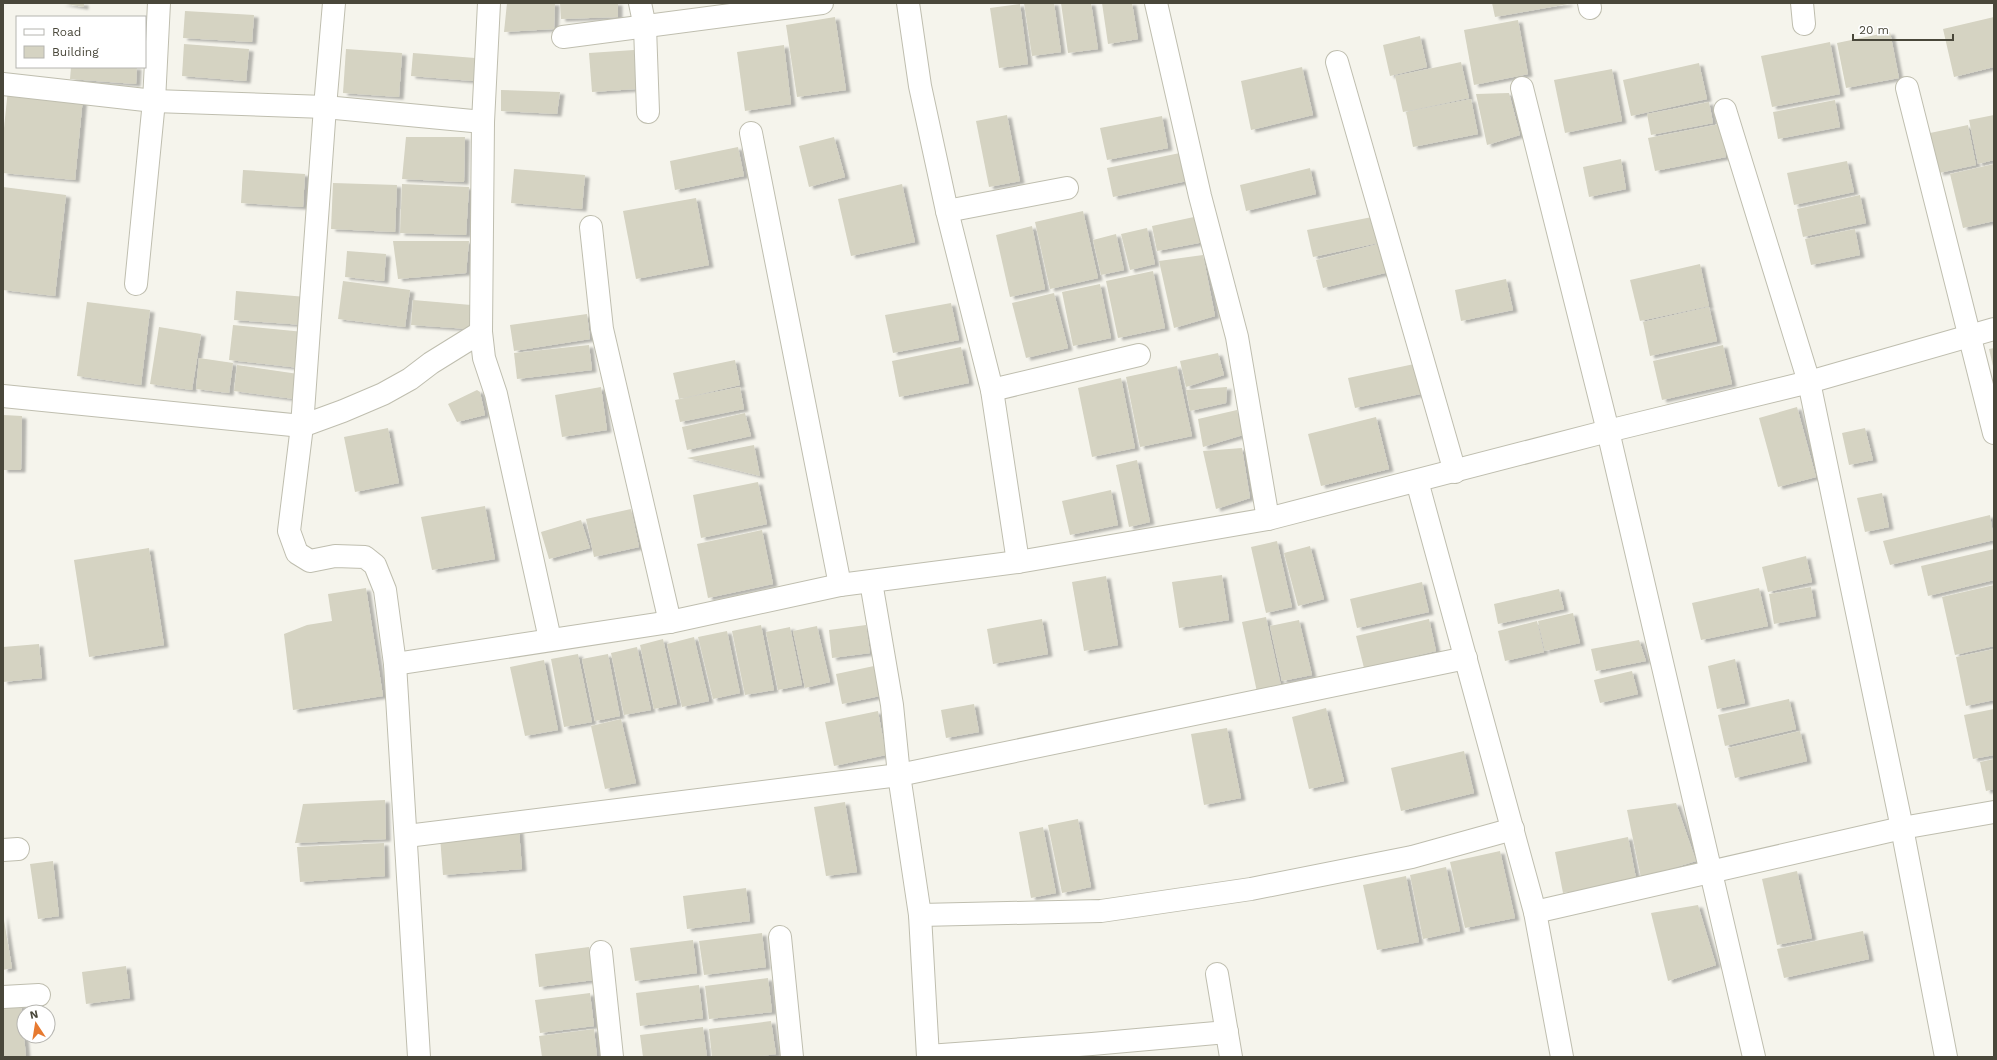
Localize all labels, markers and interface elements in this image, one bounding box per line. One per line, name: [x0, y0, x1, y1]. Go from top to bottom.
legend: [16, 16, 146, 68]
scale bar: [1853, 16, 1953, 42]
text: 20 m: [1859, 23, 1889, 37]
text: Road: [52, 25, 81, 39]
text: Building: [52, 45, 99, 59]
north arrow: [16, 1004, 56, 1044]
text: N: [29, 1008, 39, 1022]

